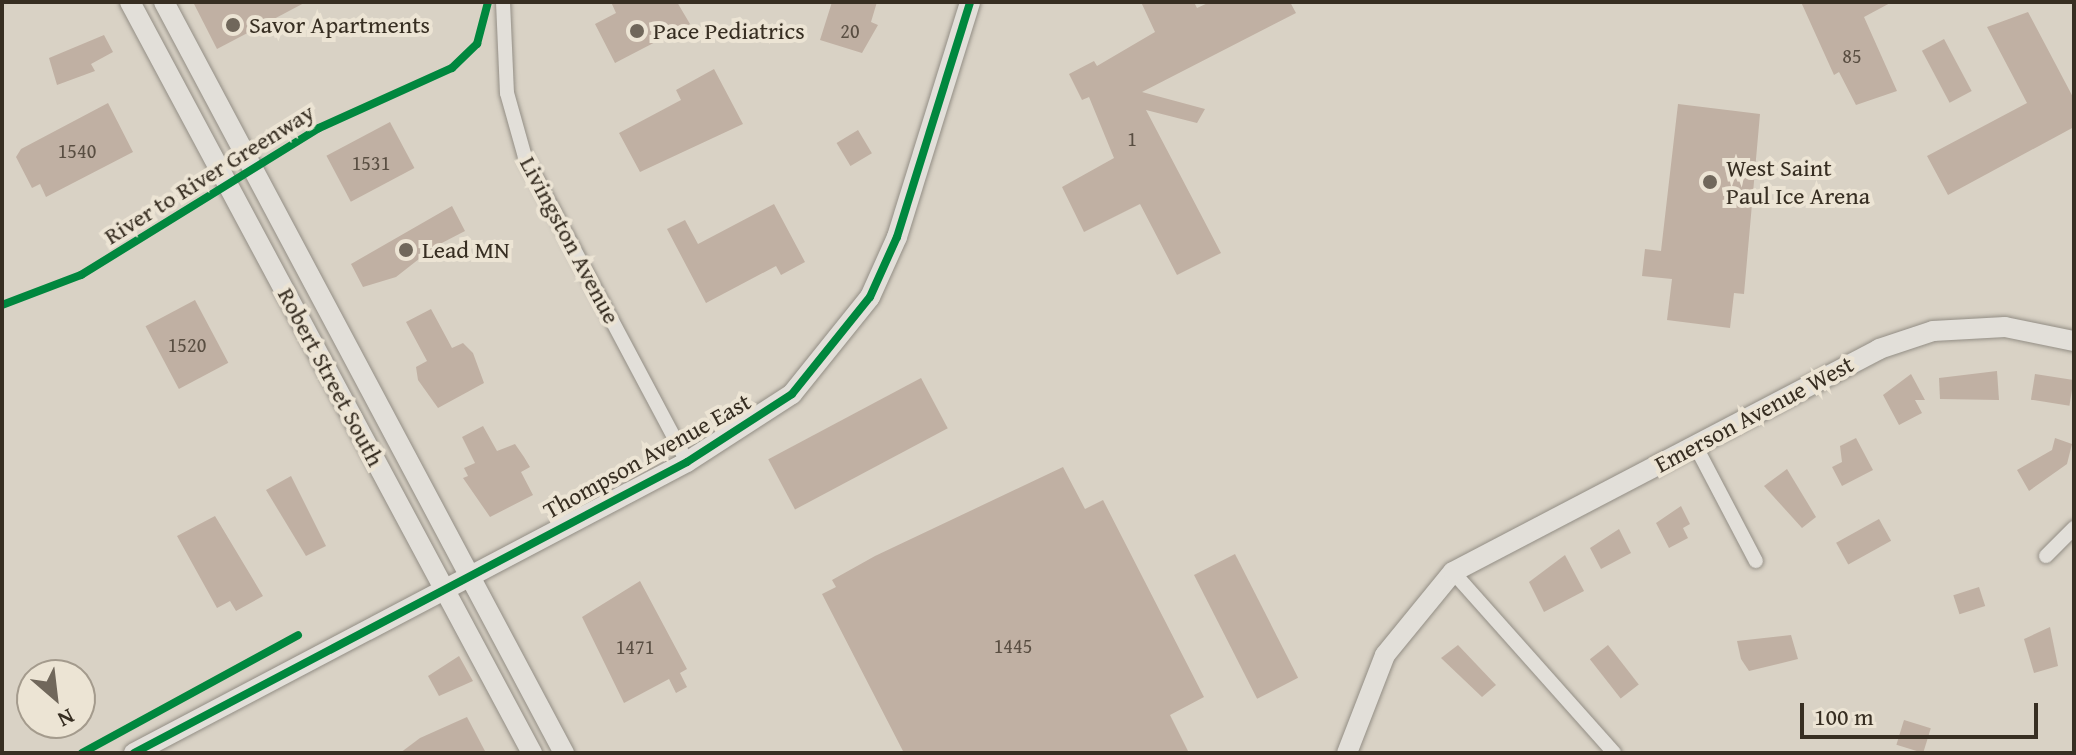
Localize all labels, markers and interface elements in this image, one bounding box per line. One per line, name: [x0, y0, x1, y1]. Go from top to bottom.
place label: Savor Apartments: [249, 11, 430, 39]
marker: Savor Apartments: [224, 16, 242, 34]
place label: Pace Pediatrics: [653, 17, 805, 45]
house number: 20: [840, 18, 860, 42]
marker: Pace Pediatrics: [628, 22, 646, 40]
house number: 85: [1842, 43, 1862, 67]
street label: River to River Greenway: [99, 98, 319, 250]
house number: 1: [1127, 126, 1137, 150]
house number: 1540: [58, 138, 96, 162]
house number: 1531: [352, 150, 390, 174]
street label: Livingston Avenue: [514, 151, 626, 329]
place label: West Saint Paul Ice Arena: [1726, 154, 1870, 210]
marker: West Saint Paul Ice Arena: [1701, 173, 1719, 191]
place label: Lead MN: [422, 236, 510, 264]
marker: Lead MN: [397, 241, 415, 259]
street label: Robert Street South: [272, 283, 390, 471]
house number: 1520: [168, 332, 206, 356]
street label: Emerson Avenue West: [1650, 349, 1858, 479]
street label: Thompson Avenue East: [538, 387, 756, 525]
house number: 1445: [994, 633, 1032, 657]
house number: 1471: [616, 634, 654, 658]
north arrow: [16, 659, 96, 739]
scale bar: [1804, 687, 2042, 737]
text: 100 m: [1814, 699, 1874, 734]
text: N: [52, 701, 80, 736]

